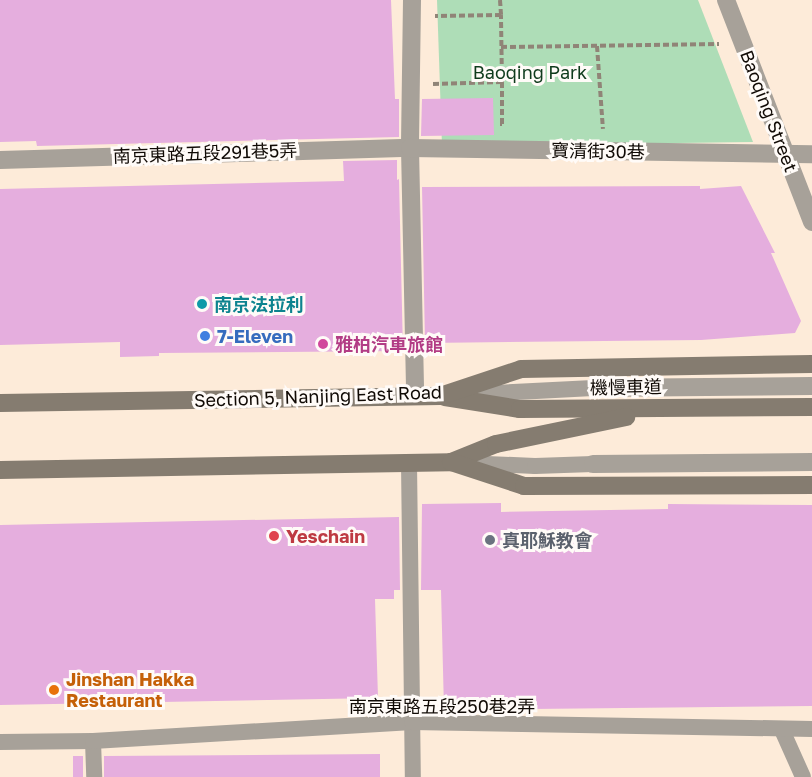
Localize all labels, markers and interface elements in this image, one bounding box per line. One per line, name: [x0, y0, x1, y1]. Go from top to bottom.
street label: Baoqing Street: [736, 47, 802, 175]
park label: Baoqing Park: [473, 61, 587, 83]
street label: 南京東路五段291巷5弄: [112, 139, 298, 167]
street label: 寶清街30巷: [551, 139, 645, 163]
place label: 南京法拉利: [214, 293, 304, 315]
marker: 南京法拉利: [195, 297, 209, 311]
place label: 7-Eleven: [217, 325, 293, 347]
marker: 7-Eleven: [198, 329, 212, 343]
place label: 雅柏汽車旅館: [335, 333, 443, 355]
marker: 雅柏汽車旅館: [316, 337, 330, 351]
street label: 機慢車道: [590, 376, 662, 398]
street label: Section 5, Nanjing East Road: [194, 381, 442, 411]
place label: Yeschain: [286, 525, 365, 547]
marker: Yeschain: [267, 529, 281, 543]
place label: 真耶穌教會: [502, 529, 592, 551]
marker: 真耶穌教會: [483, 533, 497, 547]
place label: Jinshan Hakka Restaurant: [66, 669, 194, 712]
marker: Jinshan Hakka Restaurant: [47, 683, 61, 697]
street label: 南京東路五段250巷2弄: [349, 695, 535, 717]

